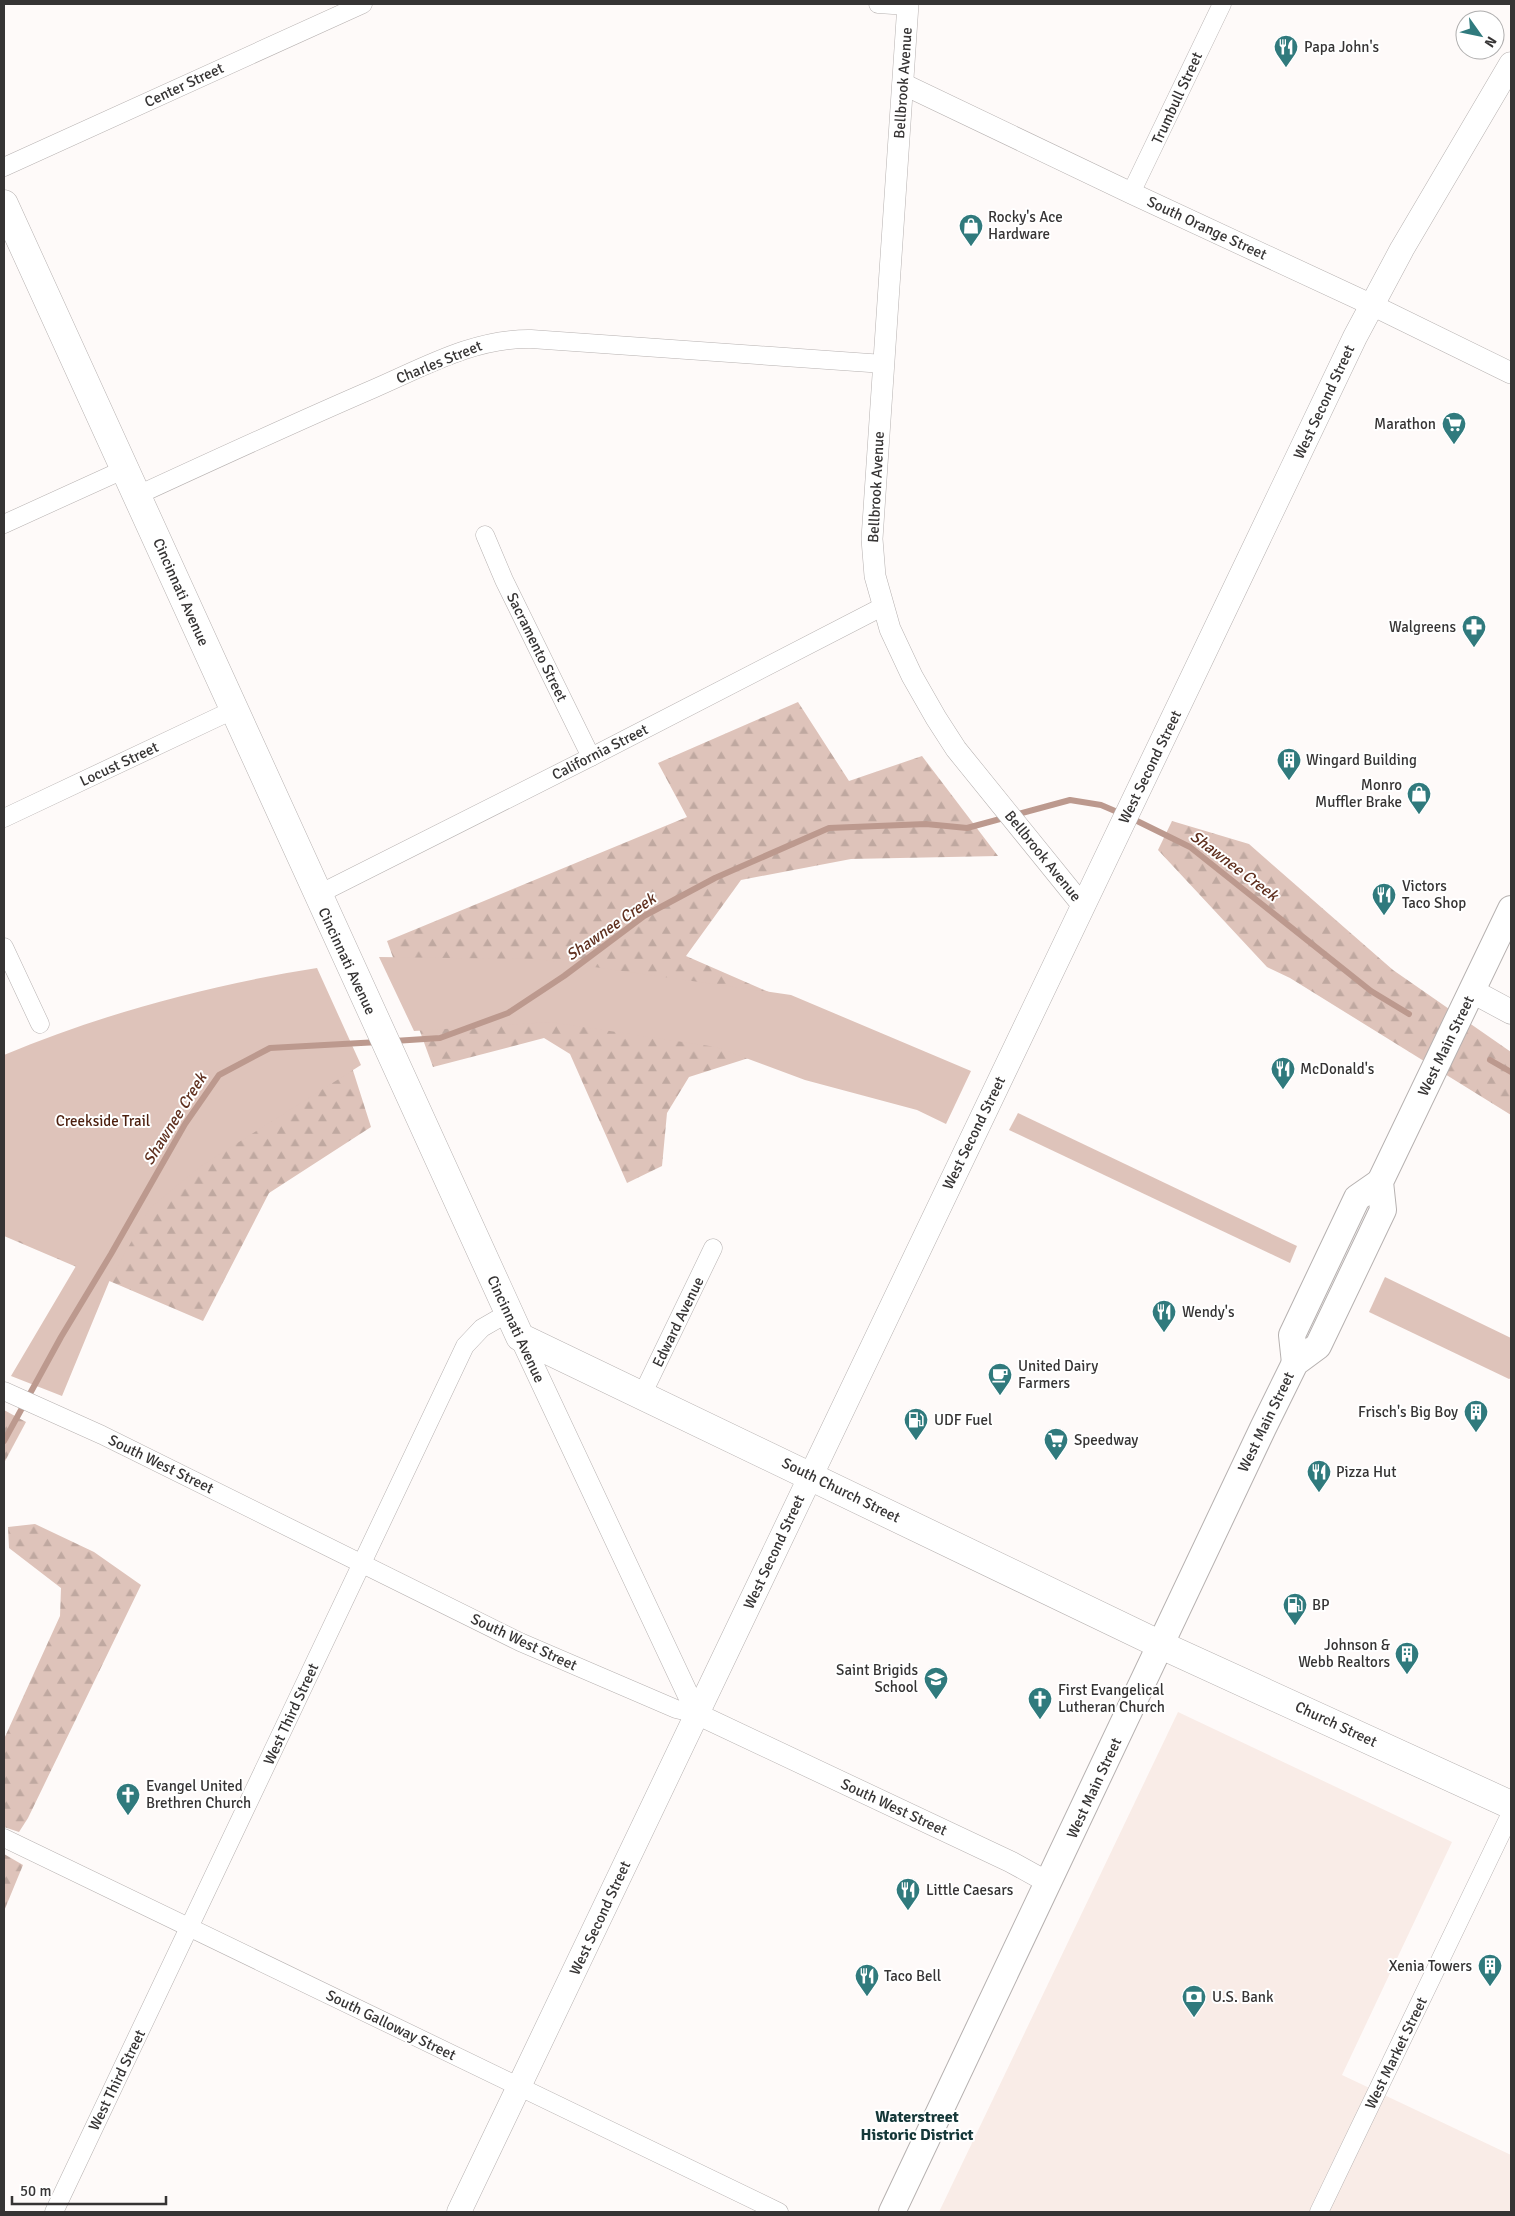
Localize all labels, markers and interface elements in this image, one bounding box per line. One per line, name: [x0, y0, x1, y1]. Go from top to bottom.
north arrow: [1455, 10, 1505, 60]
street label: Bellbrook Avenue: [890, 27, 916, 139]
text: N: [1481, 33, 1500, 51]
restaurant icon: Papa John's: [1273, 34, 1299, 68]
place label: Papa John's: [1304, 38, 1380, 56]
street label: Trumbull Street: [1148, 49, 1206, 147]
street label: Center Street: [142, 59, 226, 111]
street label: South Orange Street: [1144, 192, 1270, 264]
place label: Rocky's Ace Hardware: [988, 208, 1063, 243]
shop icon: Rocky's Ace Hardware: [958, 213, 984, 247]
street label: Charles Street: [393, 337, 485, 387]
street label: West Second Street: [1290, 342, 1358, 462]
supermarket icon: Marathon: [1441, 411, 1467, 445]
place label: Marathon: [1374, 415, 1436, 433]
street label: Bellbrook Avenue: [864, 431, 888, 543]
street label: Cincinnati Avenue: [149, 535, 213, 649]
street label: Sacramento Street: [503, 590, 571, 704]
pharmacy icon: Walgreens: [1461, 614, 1487, 648]
place label: Walgreens: [1389, 618, 1456, 636]
street label: West Second Street: [1115, 707, 1185, 827]
street label: California Street: [549, 720, 651, 784]
street label: Locust Street: [77, 738, 161, 790]
building icon: Wingard Building: [1276, 747, 1302, 781]
place label: Wingard Building: [1306, 751, 1417, 769]
place label: Monro Muffler Brake: [1315, 776, 1402, 811]
shop icon: Monro Muffler Brake: [1406, 781, 1432, 815]
street label: Bellbrook Avenue: [1001, 807, 1085, 905]
water label: Shawnee Creek: [1186, 827, 1283, 907]
place label: Victors Taco Shop: [1402, 877, 1466, 912]
restaurant icon: Victors Taco Shop: [1371, 882, 1397, 916]
water label: Shawnee Creek: [562, 888, 661, 965]
street label: Cincinnati Avenue: [314, 905, 380, 1017]
street label: West Main Street: [1414, 993, 1478, 1099]
restaurant icon: McDonald's: [1270, 1056, 1296, 1090]
place label: McDonald's: [1300, 1060, 1375, 1078]
water label: Shawnee Creek: [139, 1068, 212, 1169]
street label: West Second Street: [939, 1073, 1009, 1193]
park label: Creekside Trail: [56, 1112, 150, 1130]
street label: Cincinnati Avenue: [483, 1273, 549, 1385]
street label: Edward Avenue: [648, 1274, 708, 1370]
restaurant icon: Wendy's: [1151, 1299, 1177, 1333]
place label: Wendy's: [1182, 1303, 1235, 1321]
place label: United Dairy Farmers: [1018, 1357, 1098, 1392]
cafe icon: United Dairy Farmers: [987, 1362, 1013, 1396]
street label: West Main Street: [1234, 1369, 1298, 1475]
building icon: Frisch's Big Boy: [1463, 1399, 1489, 1433]
place label: Frisch's Big Boy: [1358, 1403, 1458, 1421]
fuel station icon: UDF Fuel: [903, 1407, 929, 1441]
place label: UDF Fuel: [934, 1411, 992, 1429]
supermarket icon: Speedway: [1043, 1427, 1069, 1461]
street label: South West Street: [105, 1431, 217, 1497]
place label: Speedway: [1074, 1431, 1138, 1449]
street label: South Church Street: [779, 1454, 903, 1526]
restaurant icon: Pizza Hut: [1306, 1459, 1332, 1493]
place label: Pizza Hut: [1336, 1463, 1396, 1481]
street label: West Second Street: [740, 1492, 808, 1612]
fuel station icon: BP: [1282, 1592, 1308, 1626]
place label: BP: [1312, 1596, 1330, 1614]
street label: South West Street: [468, 1610, 580, 1674]
place label: Johnson & Webb Realtors: [1298, 1636, 1391, 1671]
building icon: Johnson & Webb Realtors: [1394, 1641, 1420, 1675]
street label: West Third Street: [260, 1660, 322, 1768]
place label: Saint Brigids School: [836, 1661, 918, 1696]
school or university icon: Saint Brigids School: [923, 1666, 949, 1700]
place label: First Evangelical Lutheran Church: [1058, 1681, 1165, 1716]
church icon: First Evangelical Lutheran Church: [1027, 1686, 1053, 1720]
street label: Church Street: [1292, 1697, 1380, 1751]
street label: West Main Street: [1063, 1735, 1125, 1841]
street label: South West Street: [838, 1775, 950, 1839]
place label: Evangel United Brethren Church: [146, 1777, 251, 1812]
church icon: Evangel United Brethren Church: [115, 1782, 141, 1816]
street label: West Second Street: [566, 1858, 634, 1978]
restaurant icon: Little Caesars: [895, 1877, 921, 1911]
place label: Little Caesars: [926, 1881, 1014, 1899]
building icon: Xenia Towers: [1477, 1953, 1503, 1987]
place label: Xenia Towers: [1389, 1957, 1472, 1975]
restaurant icon: Taco Bell: [854, 1963, 880, 1997]
place label: Taco Bell: [884, 1967, 941, 1985]
bank icon: U.S. Bank: [1181, 1984, 1207, 2018]
street label: South Galloway Street: [323, 1986, 459, 2064]
place label: U.S. Bank: [1212, 1988, 1274, 2006]
street label: West Market Street: [1361, 1994, 1431, 2112]
street label: West Third Street: [85, 2027, 149, 2133]
district label: Waterstreet Historic District: [860, 2107, 974, 2145]
scale bar: [12, 2174, 166, 2206]
text: 50 m: [20, 2182, 51, 2200]

